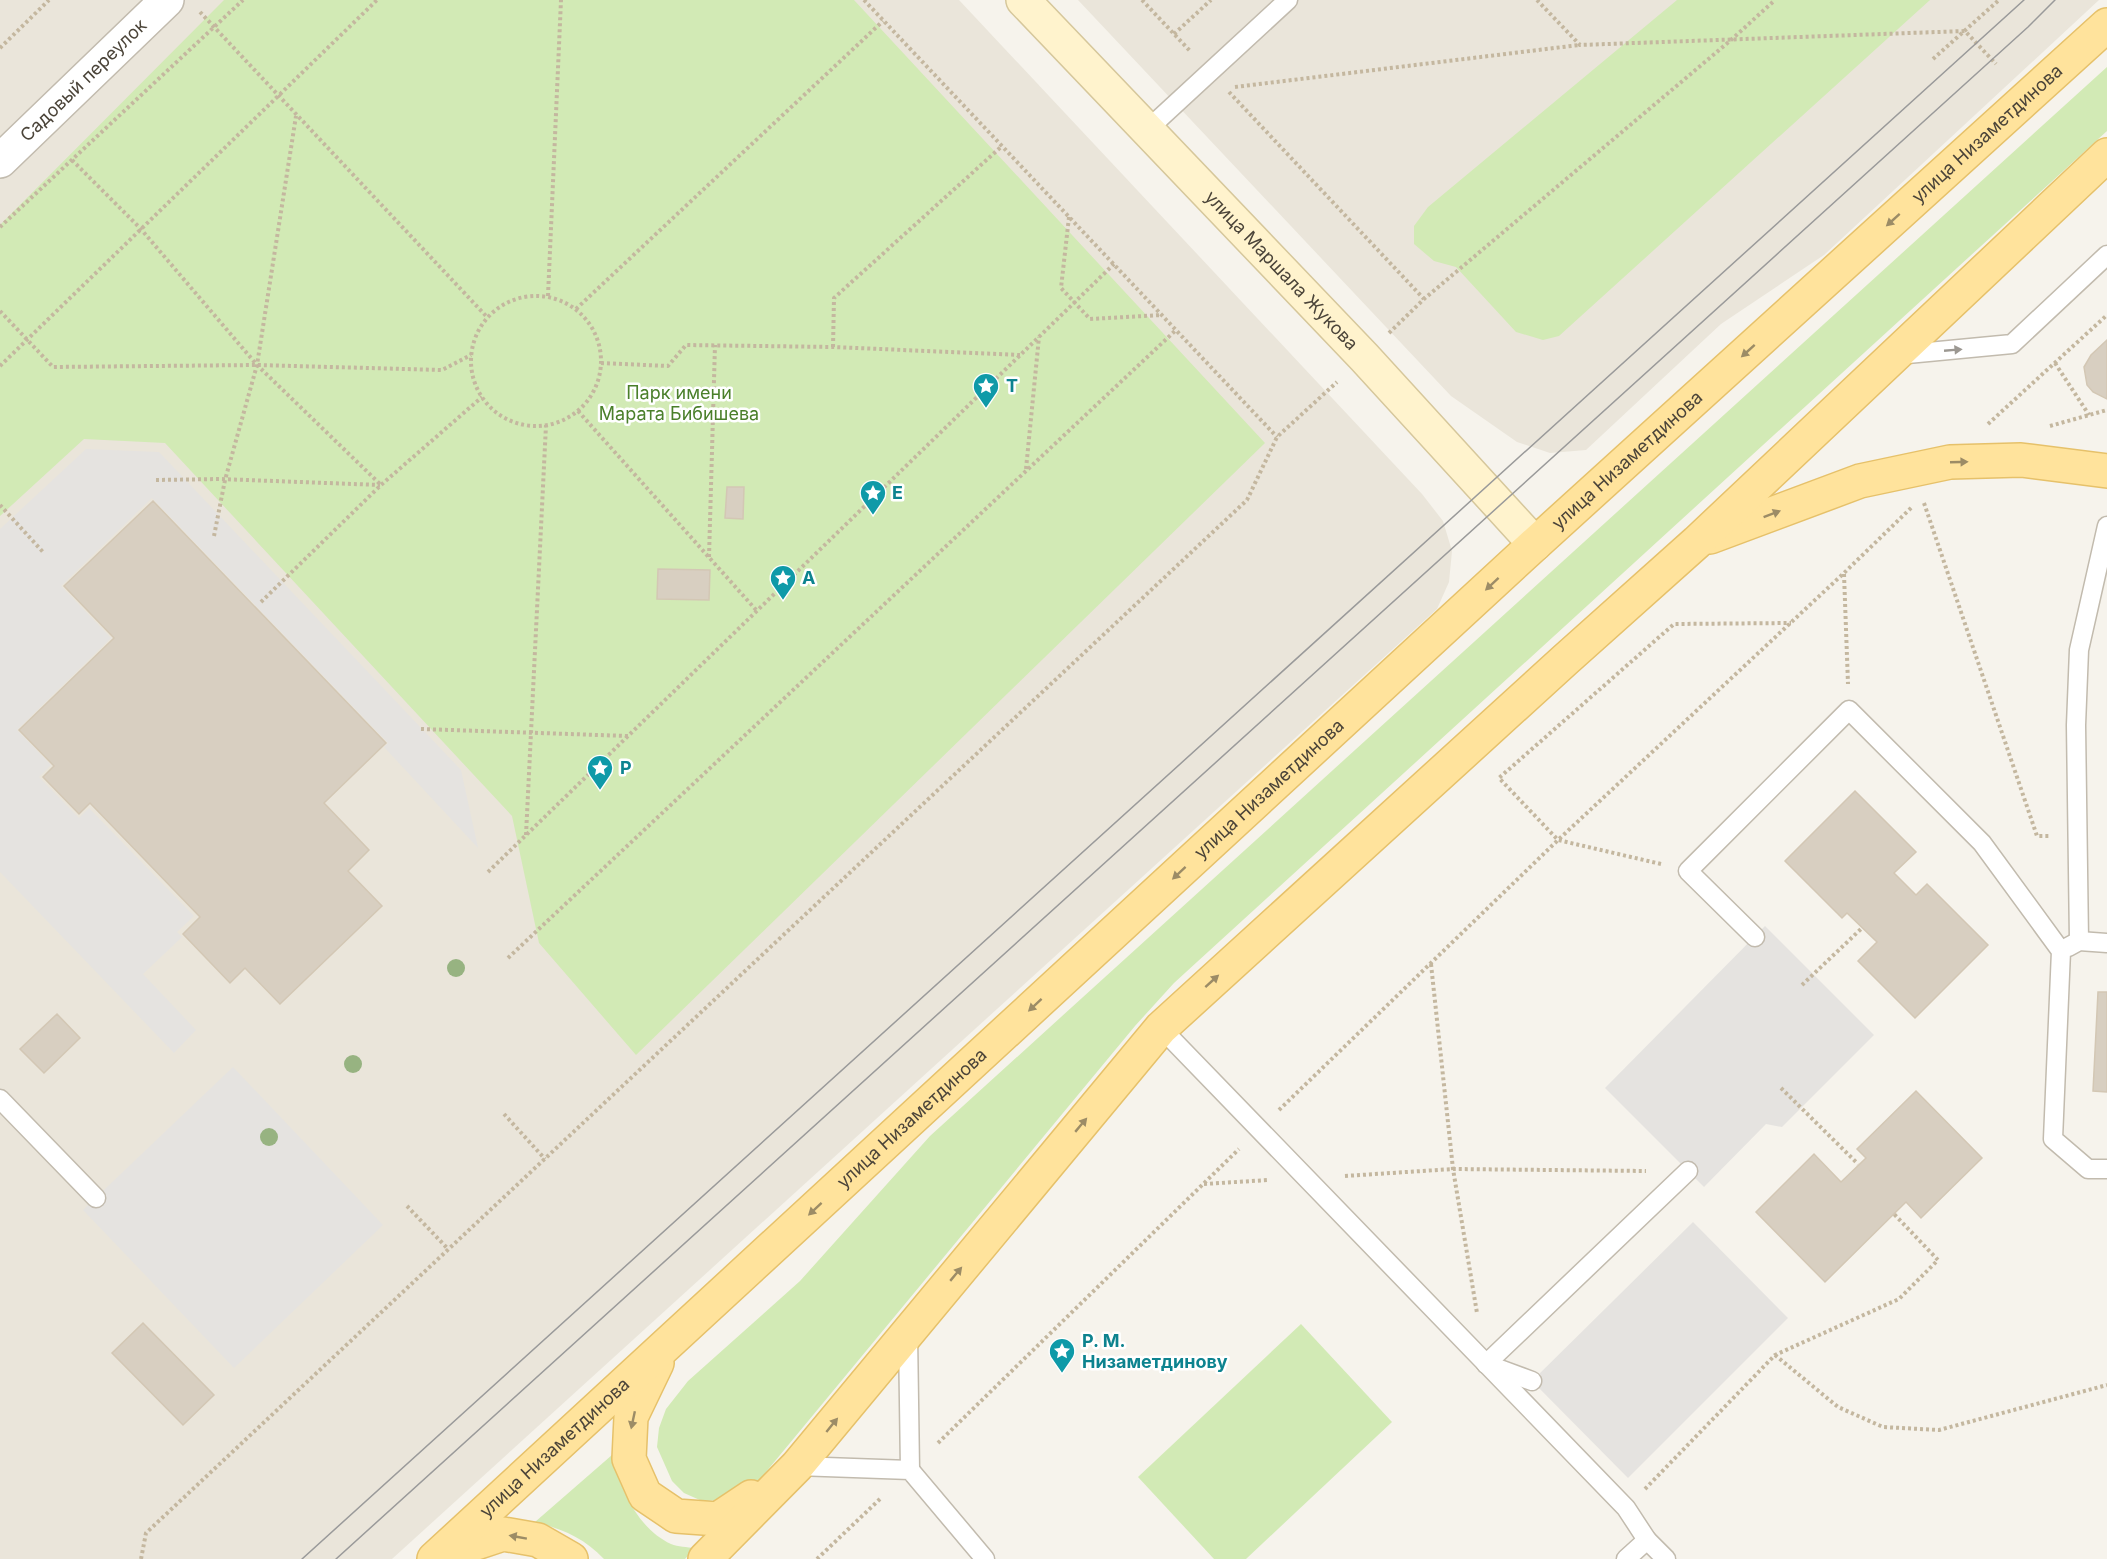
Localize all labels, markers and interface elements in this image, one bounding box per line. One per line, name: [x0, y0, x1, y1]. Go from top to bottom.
street label: Садовый переулок: [16, 14, 151, 146]
street label: улица Низаметдинова: [1907, 60, 2066, 207]
street label: улица Маршала Жукова: [1201, 186, 1362, 354]
one-way arrow: [1885, 213, 1900, 227]
one-way arrow: [1741, 344, 1756, 358]
one-way arrow: [1944, 345, 1963, 355]
place icon: Т: [971, 371, 1001, 409]
place label: Т: [1006, 375, 1018, 396]
park label: Парк имени Марата Бибишева: [599, 382, 759, 424]
street label: улица Низаметдинова: [1547, 386, 1706, 534]
one-way arrow: [1949, 458, 1968, 467]
place icon: Е: [858, 478, 888, 516]
place label: Е: [892, 482, 903, 503]
one-way arrow: [1763, 509, 1781, 519]
place icon: А: [768, 563, 798, 601]
place label: А: [802, 567, 815, 588]
one-way arrow: [1484, 577, 1499, 591]
street label: улица Низаметдинова: [1190, 715, 1348, 863]
place icon: Р: [585, 753, 615, 791]
place label: Р: [620, 757, 632, 778]
one-way arrow: [1171, 866, 1186, 880]
one-way arrow: [1205, 974, 1220, 988]
one-way arrow: [1028, 998, 1043, 1012]
street label: улица Низаметдинова: [832, 1044, 991, 1192]
one-way arrow: [1074, 1117, 1087, 1133]
one-way arrow: [808, 1202, 823, 1215]
one-way arrow: [949, 1266, 962, 1282]
place label: Р. М. Низаметдинову: [1082, 1330, 1228, 1372]
place icon: Р. М. Низаметдинову: [1047, 1336, 1077, 1374]
street label: улица Низаметдинова: [475, 1373, 633, 1522]
one-way arrow: [628, 1411, 637, 1430]
one-way arrow: [825, 1417, 838, 1433]
one-way arrow: [508, 1532, 527, 1541]

